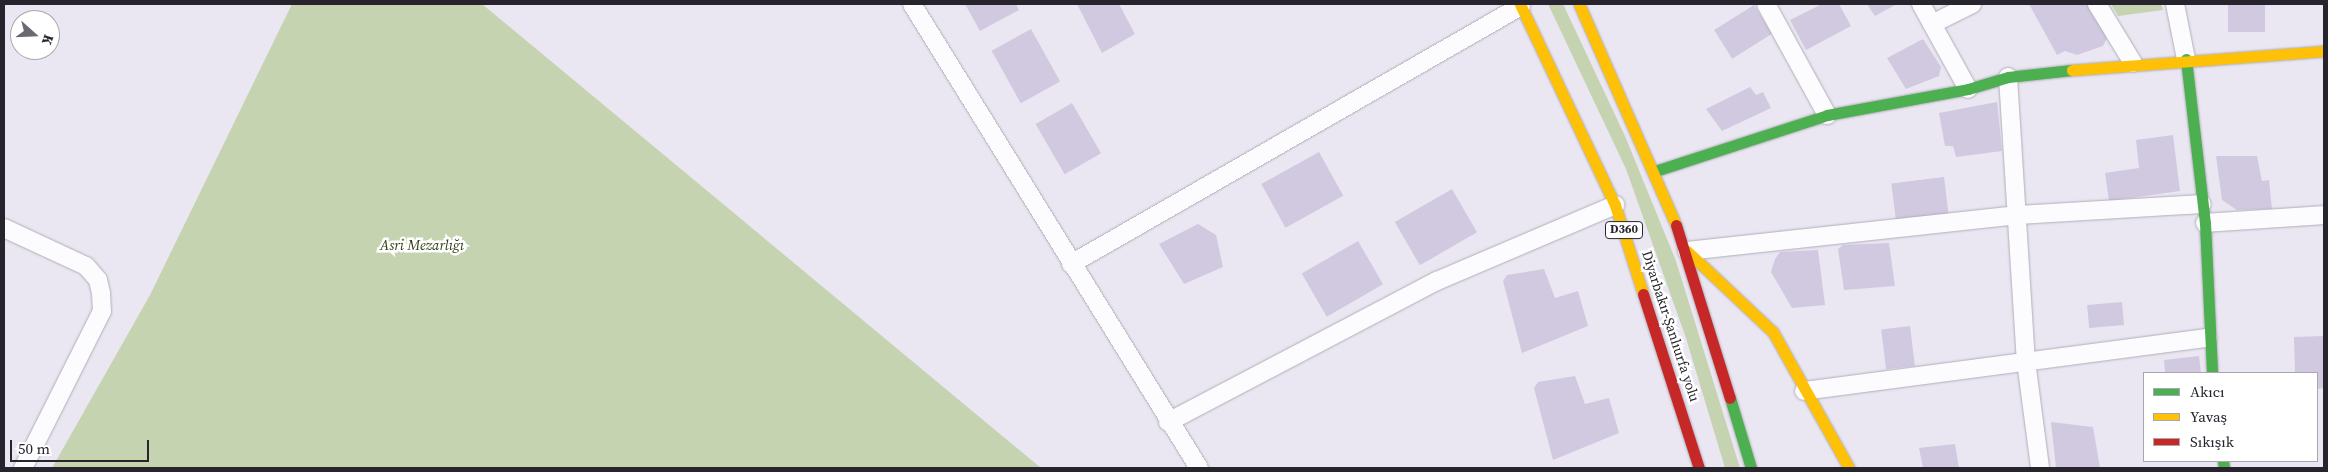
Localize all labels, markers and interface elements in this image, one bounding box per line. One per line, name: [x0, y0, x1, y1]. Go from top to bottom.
north arrow: [10, 10, 60, 60]
text: K: [37, 32, 59, 48]
road number: D360: [1604, 220, 1644, 240]
park label: Asri Mezarlığı: [380, 237, 464, 253]
street label: Diyarbakır-Şanlıurfa yolu: [1639, 248, 1703, 404]
legend: [2143, 372, 2318, 462]
text: Akıcı: [2190, 381, 2224, 402]
text: Yavaş: [2190, 406, 2227, 427]
scale bar: [12, 430, 151, 462]
text: Sıkışık: [2190, 431, 2234, 452]
text: 50 m: [18, 438, 50, 459]

